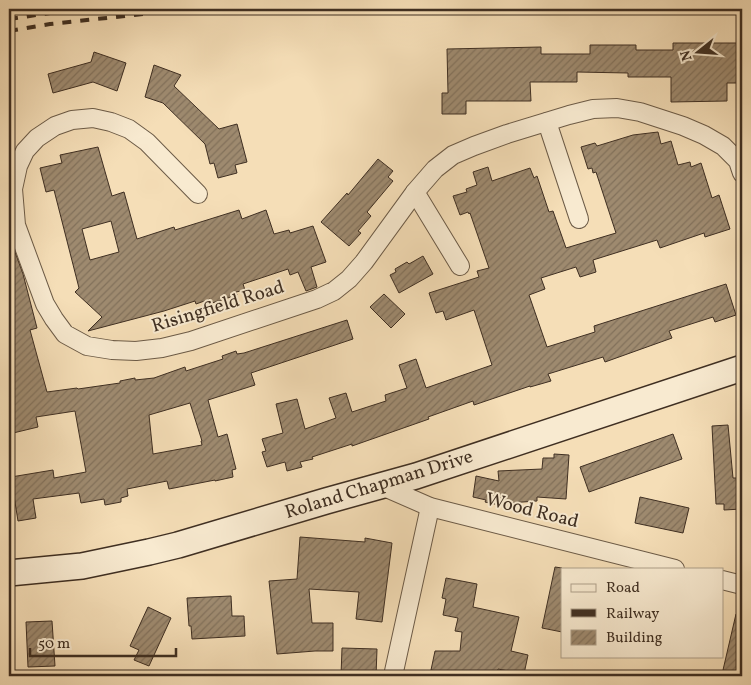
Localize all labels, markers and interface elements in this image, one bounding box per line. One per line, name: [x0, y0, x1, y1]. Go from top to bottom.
north arrow: [674, 28, 724, 78]
text: N: [676, 48, 698, 63]
street label: Risingfield Road: [148, 274, 288, 340]
street label: Roland Chapman Drive: [282, 444, 476, 526]
street label: Wood Road: [483, 487, 581, 535]
legend: [561, 568, 724, 658]
text: Road: [606, 578, 640, 599]
text: Railway: [606, 604, 659, 625]
scale bar: [30, 625, 176, 657]
text: Building: [606, 628, 663, 649]
text: 50 m: [38, 634, 70, 655]

